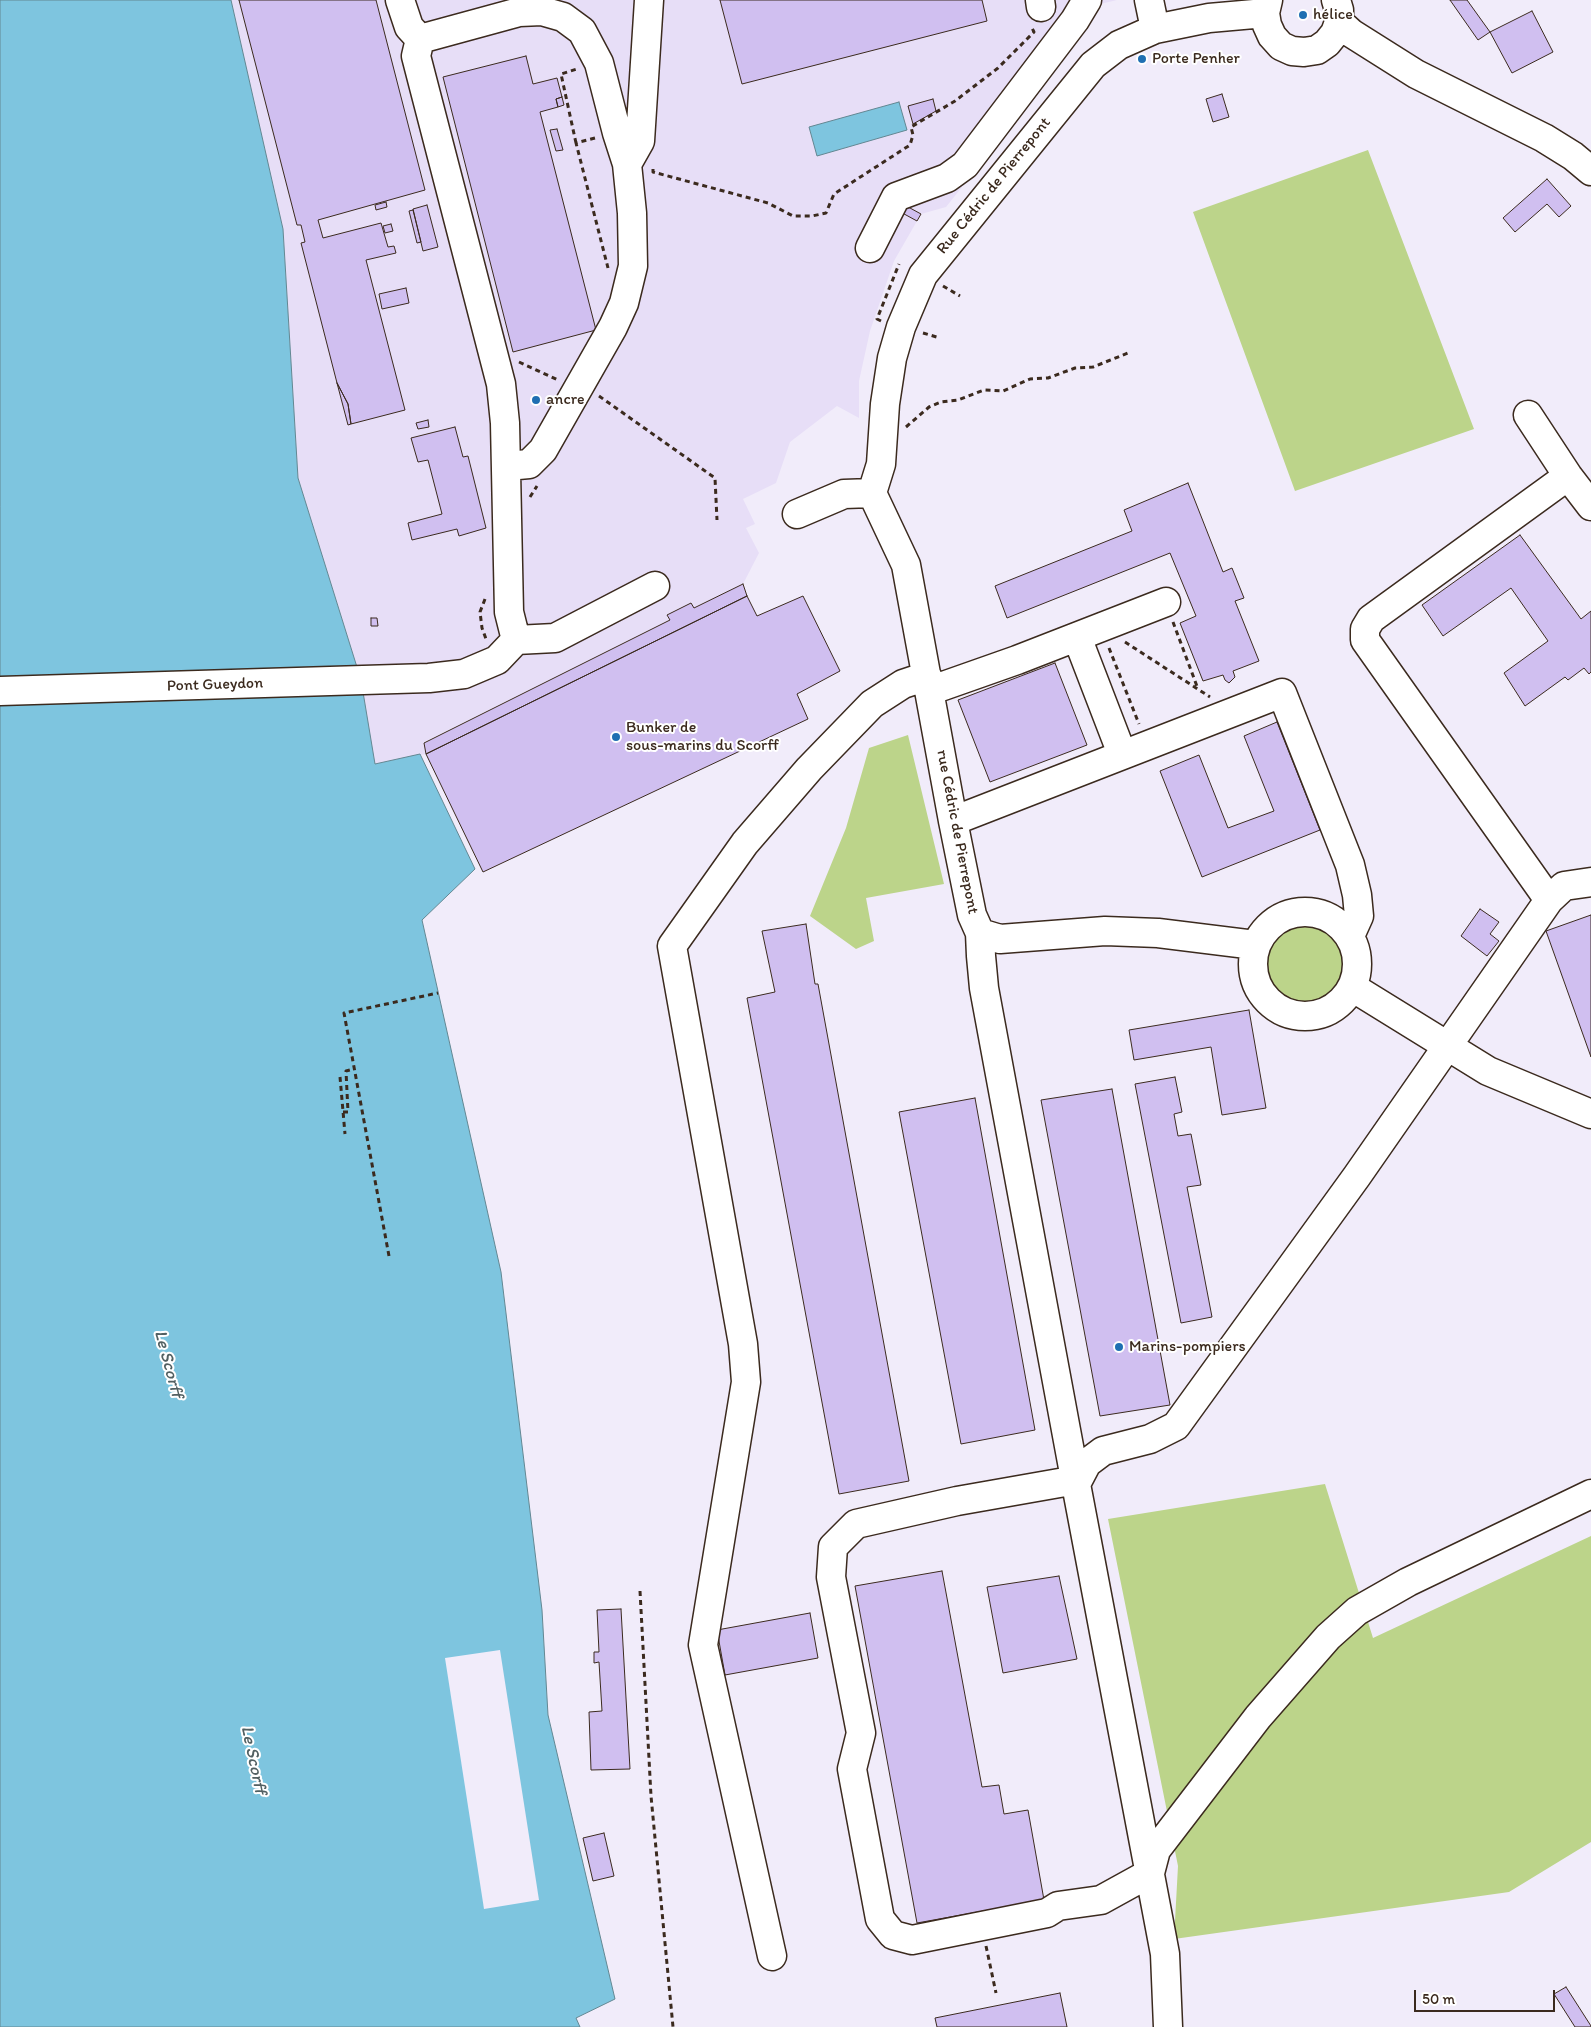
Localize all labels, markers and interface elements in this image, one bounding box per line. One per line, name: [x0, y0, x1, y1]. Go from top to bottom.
place label: hélice: [1313, 5, 1353, 25]
marker: hélice: [1297, 9, 1309, 21]
place label: Porte Penher: [1152, 49, 1240, 69]
marker: Porte Penher: [1136, 53, 1148, 65]
street label: Rue Cédric de Pierrepont: [933, 114, 1055, 258]
place label: ancre: [546, 390, 585, 410]
marker: ancre: [530, 394, 542, 406]
street label: Pont Gueydon: [167, 674, 263, 696]
place label: Bunker de sous-marins du Scorff: [626, 718, 779, 756]
marker: Bunker de sous-marins du Scorff: [610, 731, 622, 743]
street label: rue Cédric de Pierrepont: [932, 748, 982, 916]
water label: Le Scorff: [149, 1328, 187, 1400]
place label: Marins-pompiers: [1129, 1337, 1246, 1357]
marker: Marins-pompiers: [1113, 1341, 1125, 1353]
water label: Le Scorff: [235, 1724, 271, 1796]
scale bar: [1416, 1980, 1557, 2012]
text: 50 m: [1422, 1990, 1455, 2008]

